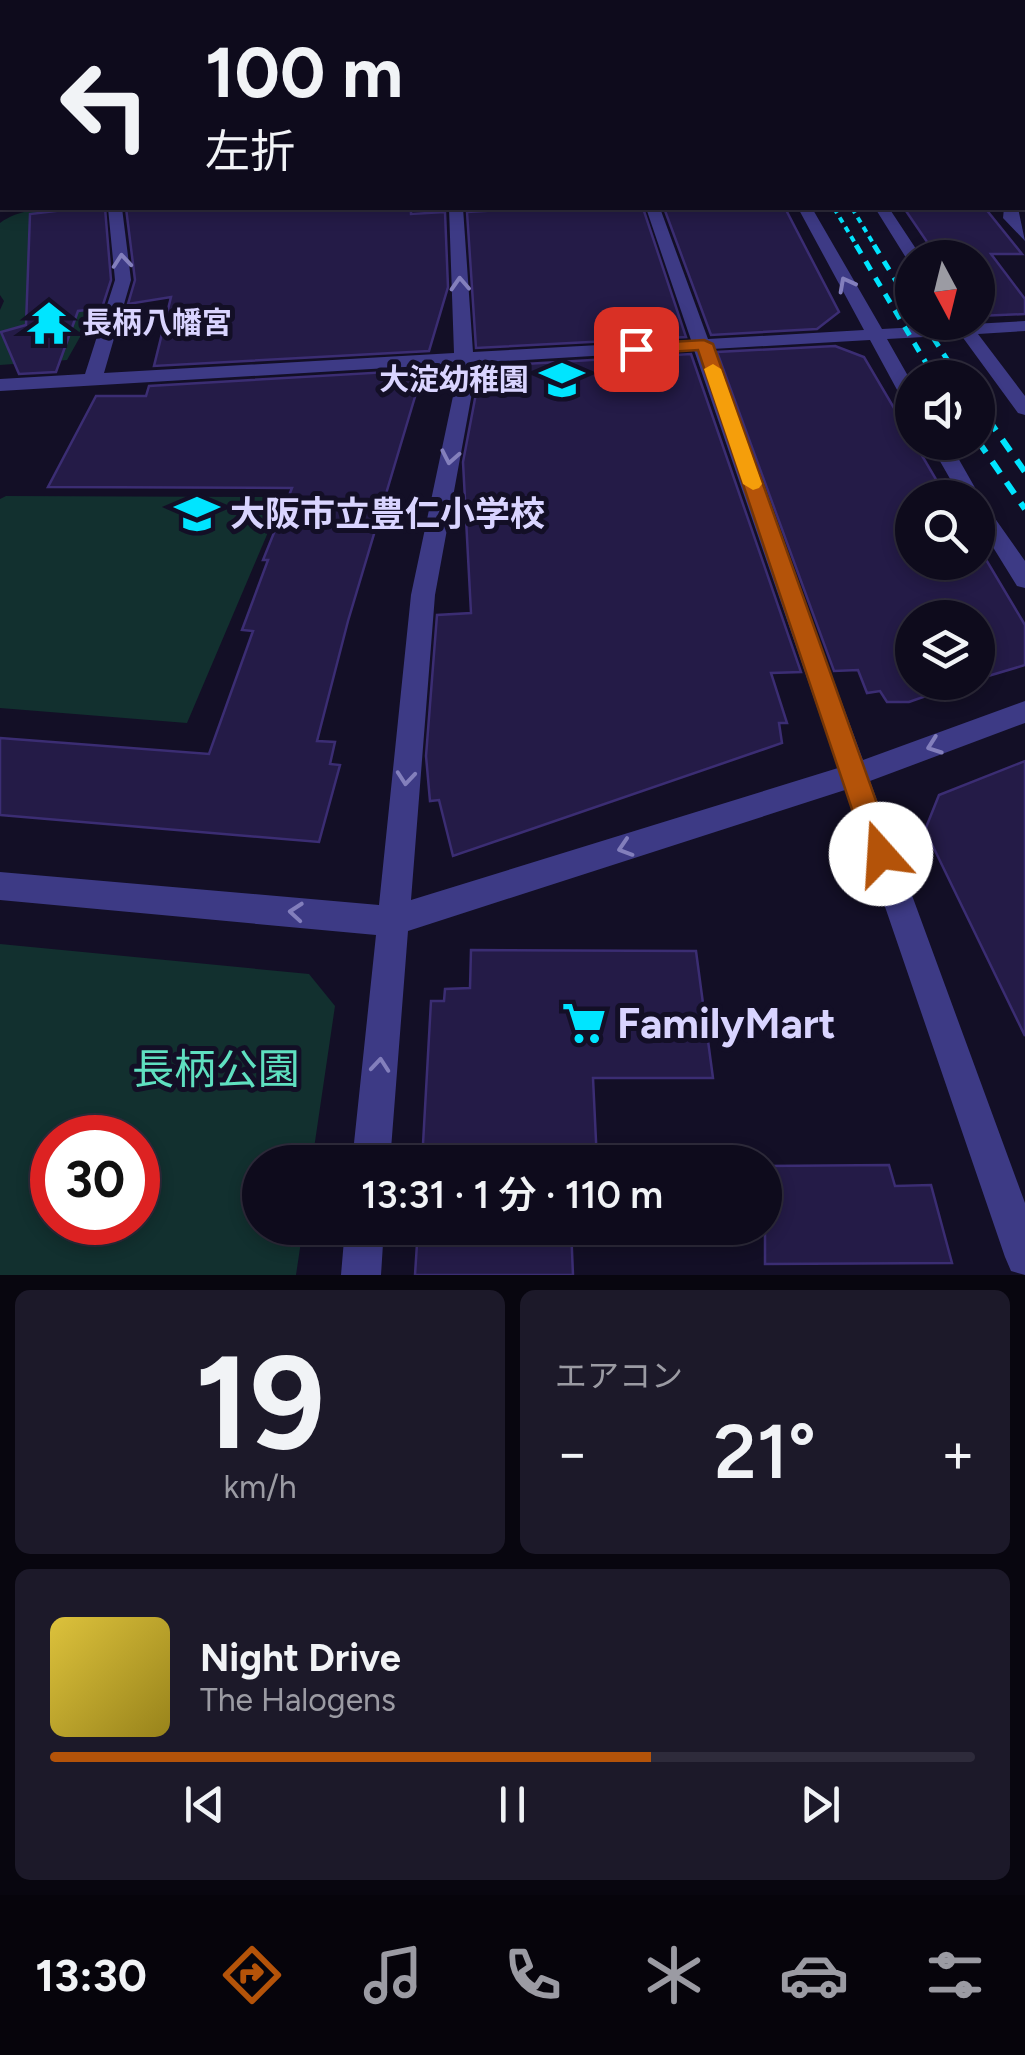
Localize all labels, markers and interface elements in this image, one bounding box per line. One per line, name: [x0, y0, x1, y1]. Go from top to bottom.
text: 100 m: [205, 30, 403, 115]
icon: left: [40, 40, 170, 170]
text: 左折: [205, 124, 295, 178]
north arrow: [895, 240, 995, 340]
map controls: [895, 240, 995, 700]
one-way arrow: [111, 252, 133, 268]
one-way arrow: [449, 276, 470, 292]
one-way arrow: [839, 277, 859, 295]
temple icon: 長柄八幡宮: [25, 299, 73, 347]
place label: 長柄八幡宮: [82, 304, 232, 341]
pin: [594, 307, 679, 392]
icon: arrive: [609, 322, 664, 377]
school or university icon: 大淀幼稚園: [538, 356, 586, 404]
button: sound: [895, 360, 995, 460]
place label: 大淀幼稚園: [379, 361, 529, 398]
one-way arrow: [441, 448, 462, 465]
button: search: [895, 480, 995, 580]
school or university icon: 大阪市立豊仁小学校: [173, 490, 221, 538]
place label: 大阪市立豊仁小学校: [230, 493, 545, 535]
button: layers: [895, 600, 995, 700]
one-way arrow: [926, 734, 943, 754]
one-way arrow: [396, 771, 417, 787]
position arrow: [829, 802, 933, 906]
one-way arrow: [617, 836, 634, 856]
one-way arrow: [287, 902, 303, 924]
place label: FamilyMart: [617, 998, 836, 1049]
supermarket icon: FamilyMart: [560, 999, 608, 1047]
park label: 長柄公園: [132, 1044, 300, 1095]
one-way arrow: [369, 1057, 390, 1073]
speed limit sign: 30: [30, 1115, 160, 1245]
text: 13:31 · 1 分 · 110 m: [361, 1172, 663, 1218]
text: 19: [195, 1325, 325, 1481]
text: エアコン: [555, 1357, 683, 1395]
text: 21°: [714, 1407, 816, 1497]
text: −: [555, 1420, 589, 1486]
text: +: [941, 1420, 975, 1486]
text: km/h: [223, 1468, 297, 1506]
text: Night Drive: [200, 1635, 401, 1681]
text: The Halogens: [200, 1681, 396, 1719]
icon: previous: [177, 1777, 232, 1832]
icon: pause: [485, 1777, 540, 1832]
icon: next: [793, 1777, 848, 1832]
icon: directions: [217, 1940, 287, 2010]
icon: music: [358, 1940, 428, 2010]
icon: phone: [498, 1940, 568, 2010]
icon: climate: [639, 1940, 709, 2010]
icon: car: [779, 1940, 849, 2010]
icon: filters: [920, 1940, 990, 2010]
text: 13:30: [35, 1948, 147, 2002]

